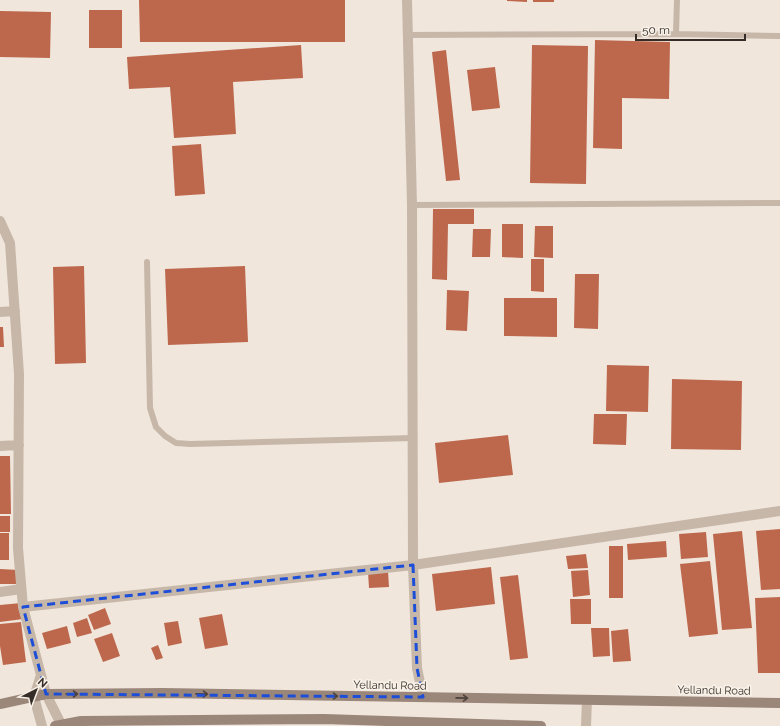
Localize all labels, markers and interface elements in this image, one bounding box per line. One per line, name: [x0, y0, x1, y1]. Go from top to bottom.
scale bar: [636, 16, 745, 42]
text: 50 m: [642, 23, 670, 37]
north arrow: [16, 670, 56, 710]
text: N: [35, 675, 50, 691]
street label: Yellandu Road: [353, 678, 427, 693]
street label: Yellandu Road: [677, 683, 751, 698]
one-way arrow: [65, 690, 78, 698]
one-way arrow: [195, 690, 208, 697]
one-way arrow: [325, 692, 338, 699]
one-way arrow: [455, 694, 468, 702]

